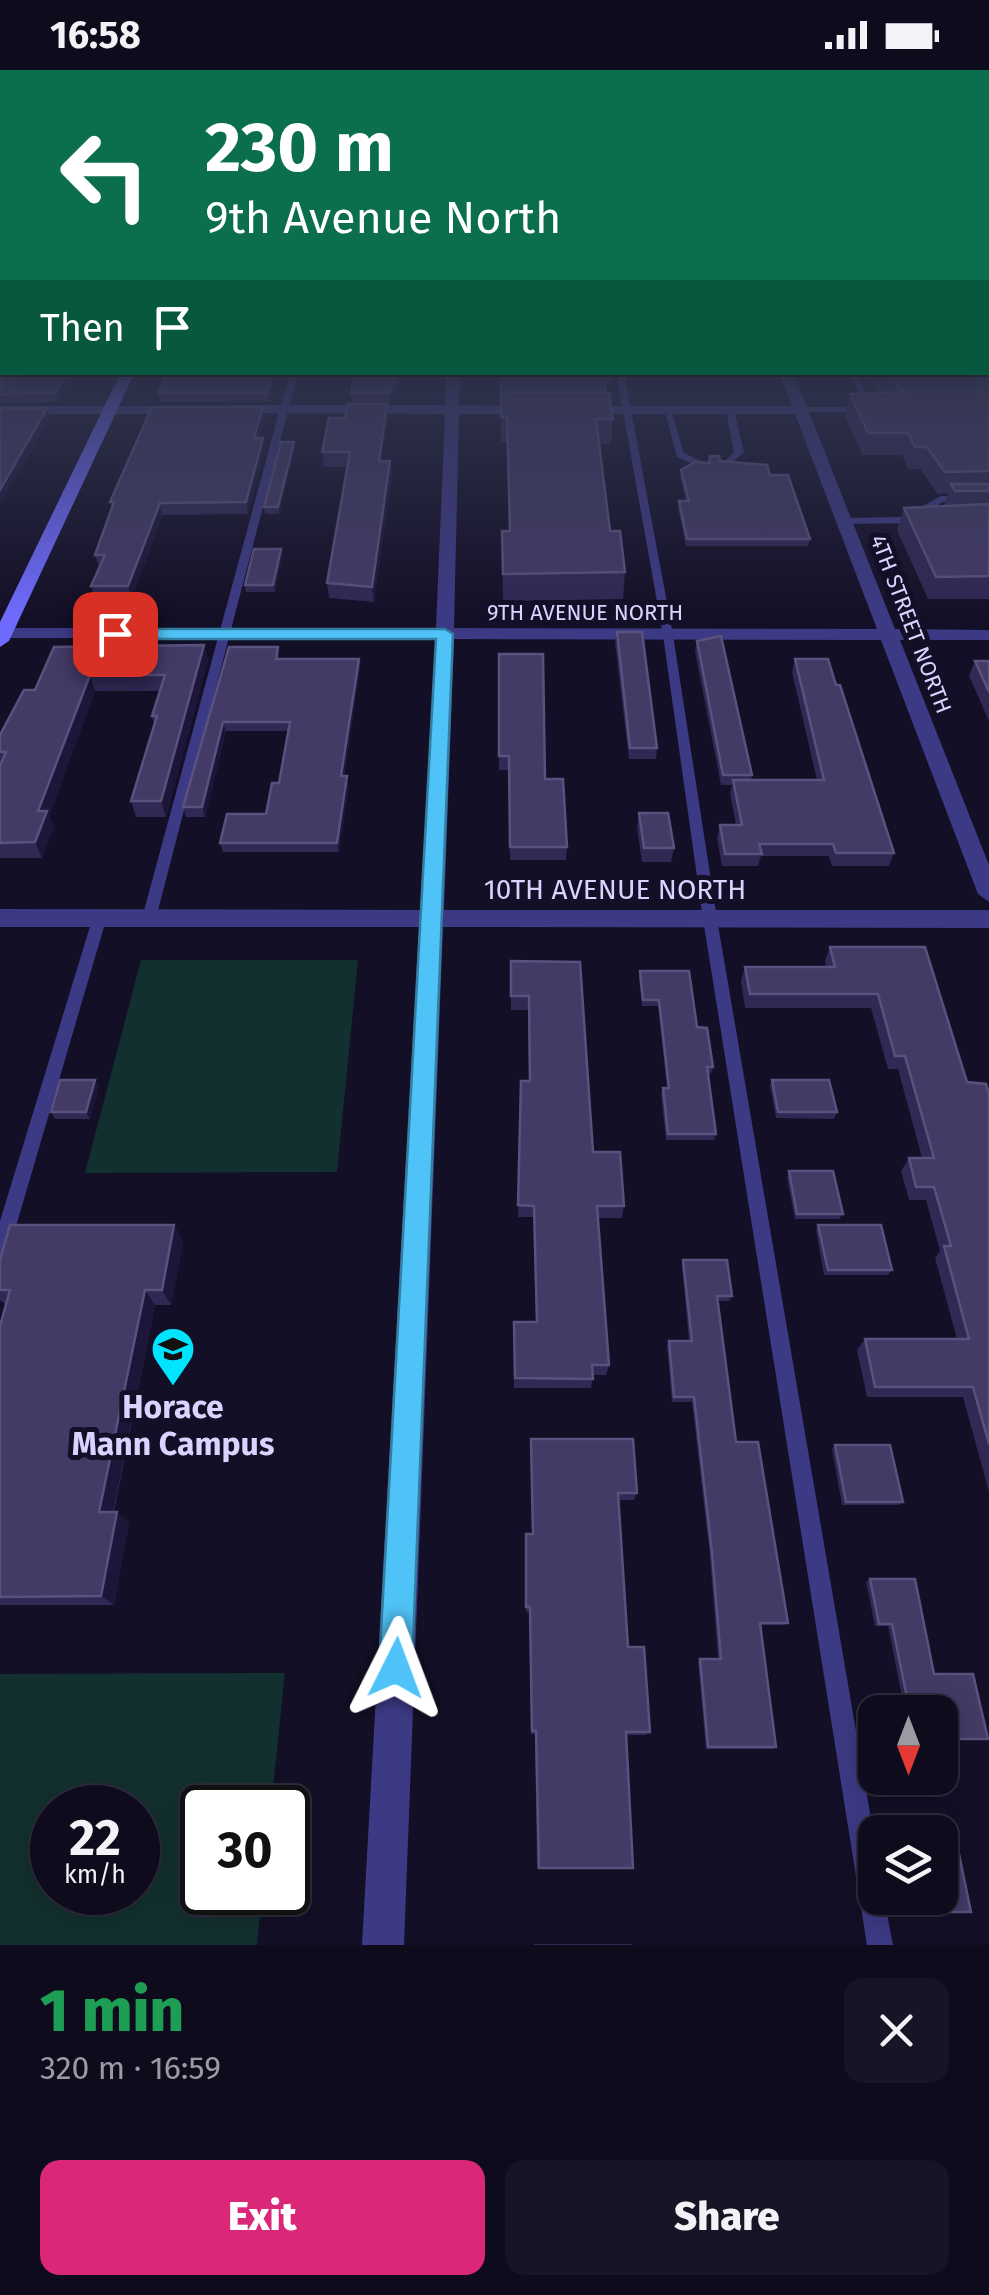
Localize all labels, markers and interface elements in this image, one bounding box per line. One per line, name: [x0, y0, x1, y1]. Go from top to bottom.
text: 16:58: [50, 12, 141, 58]
text: 230 m: [205, 106, 394, 190]
icon: left: [40, 110, 170, 240]
text: 9th Avenue North: [205, 191, 561, 245]
icon: arrive: [145, 300, 200, 355]
text: Then: [40, 305, 125, 351]
street label: 4TH STREET NORTH: [865, 531, 957, 717]
pin: [73, 592, 158, 677]
street label: 9TH AVENUE NORTH: [487, 599, 683, 626]
icon: arrive: [88, 607, 143, 662]
street label: 10TH AVENUE NORTH: [484, 873, 746, 906]
school or university icon: Horace Mann Campus: [150, 1326, 196, 1387]
place label: Horace Mann Campus: [72, 1388, 274, 1463]
position arrow: [344, 1616, 448, 1720]
north arrow: [858, 1695, 958, 1795]
map controls: [858, 1695, 958, 1915]
speed limit sign: 30: [180, 1785, 310, 1915]
text: 22: [69, 1808, 121, 1868]
button: layers: [858, 1815, 958, 1915]
text: km/h: [64, 1860, 126, 1890]
text: 1 min: [40, 1975, 184, 2047]
button: close: [844, 1978, 949, 2083]
text: 320 m · 16:59: [40, 2049, 221, 2087]
button: Exit: [40, 2160, 485, 2275]
button: Share: [505, 2160, 949, 2275]

